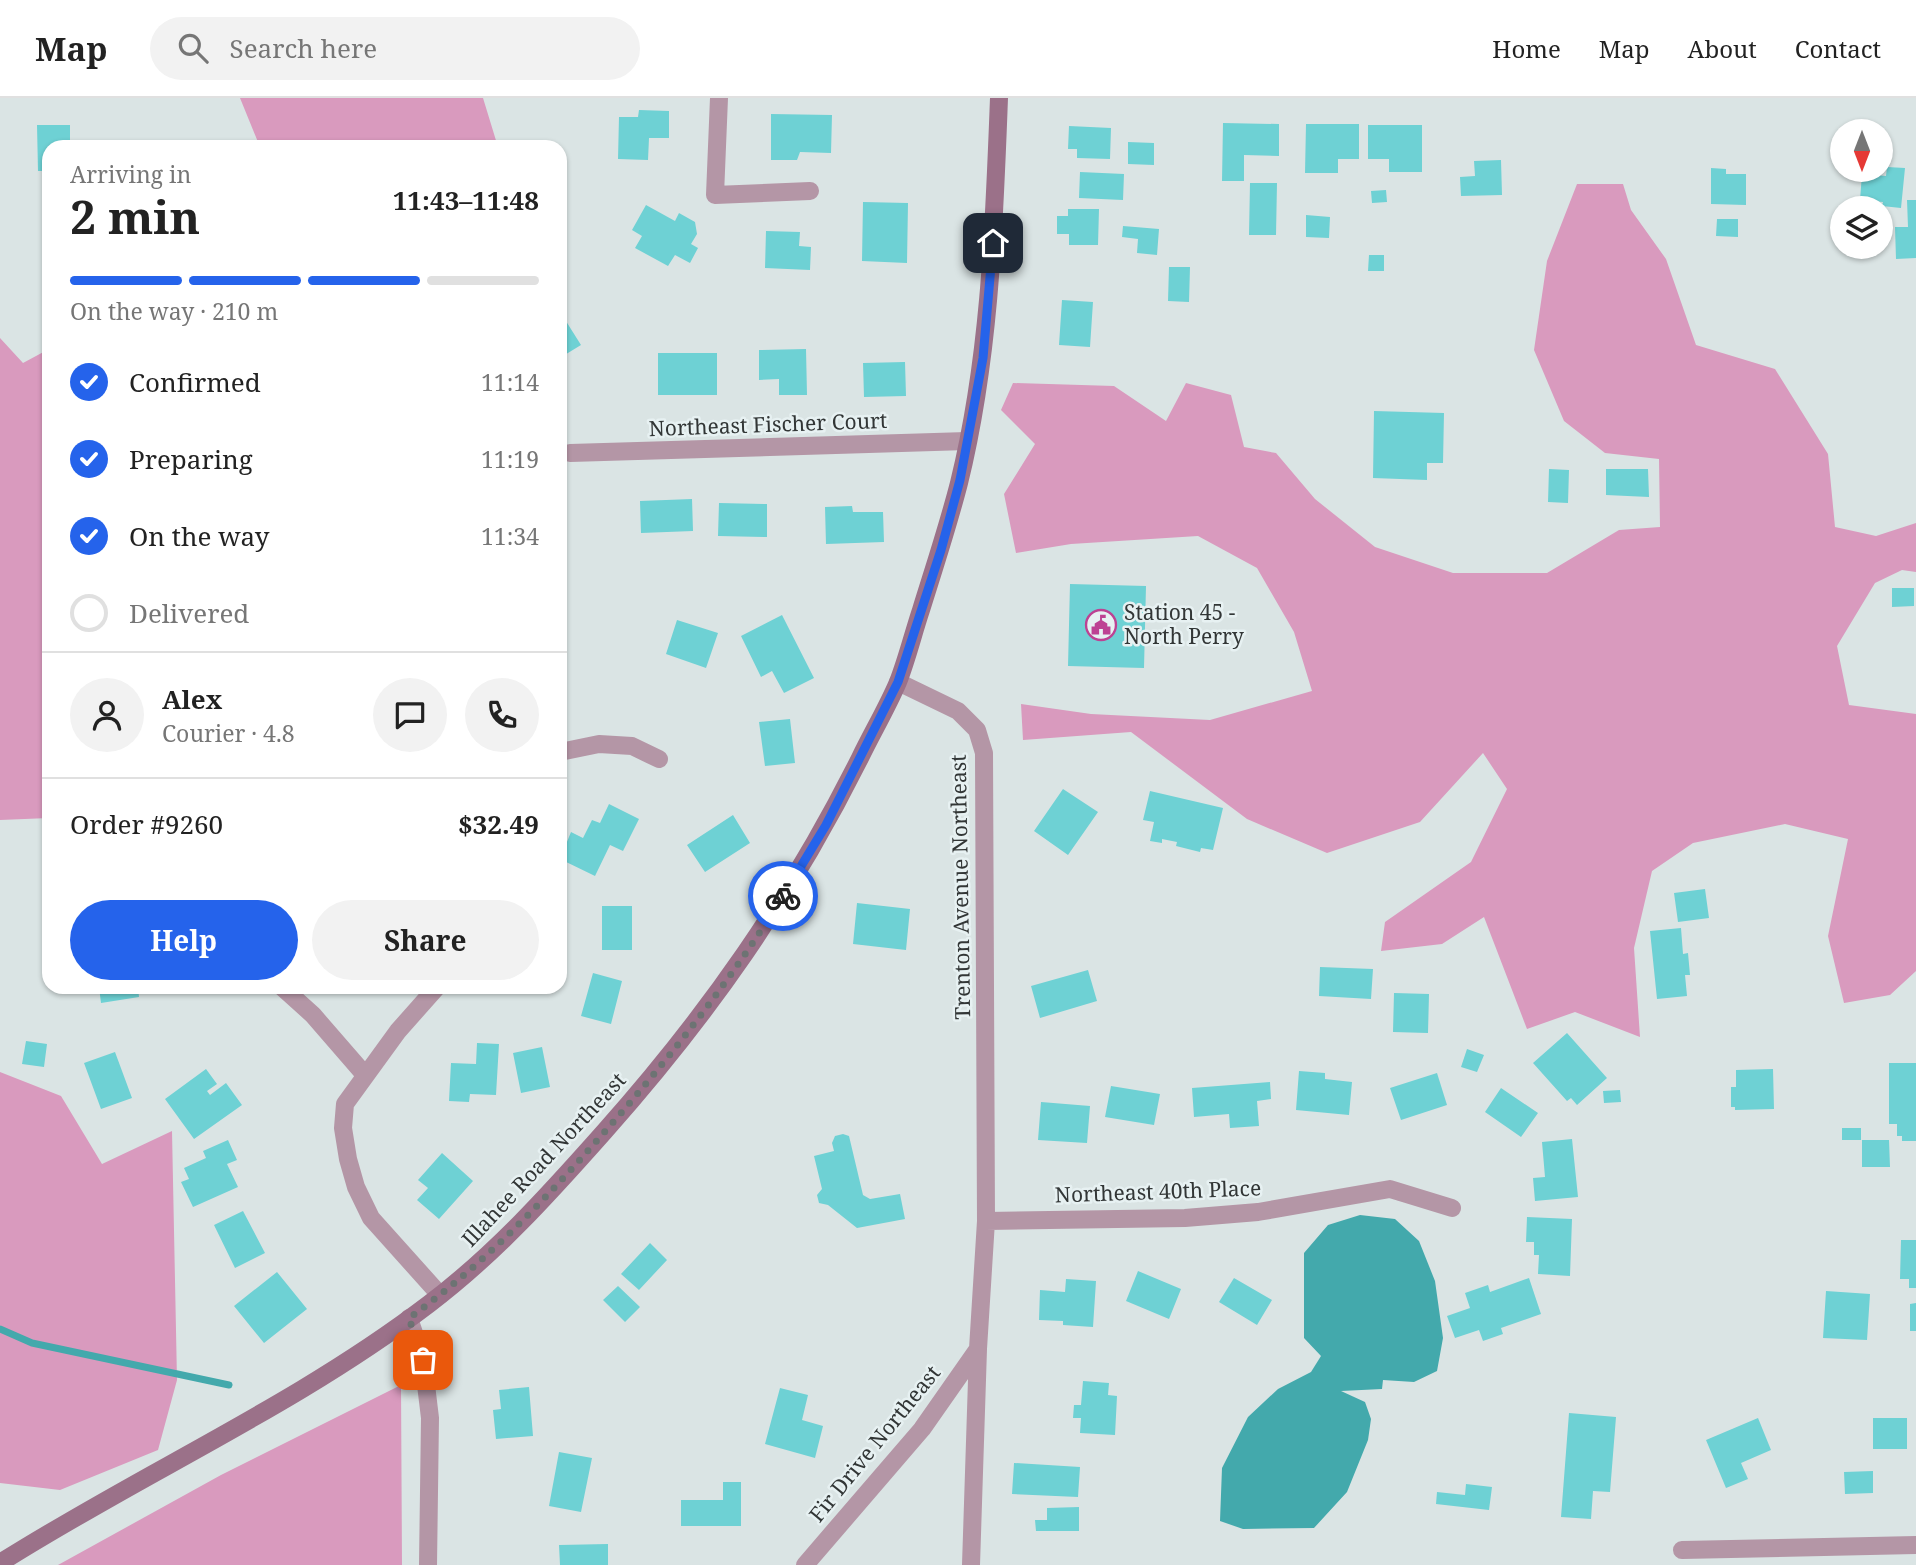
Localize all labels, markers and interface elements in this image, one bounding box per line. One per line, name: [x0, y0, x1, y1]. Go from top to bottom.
search box: [150, 17, 640, 80]
text: Map: [35, 26, 108, 71]
icon: search: [174, 29, 212, 67]
text: Search here: [230, 30, 377, 66]
text: Home: [1492, 32, 1561, 65]
text: Map: [1599, 32, 1650, 65]
text: About: [1688, 32, 1757, 65]
text: Contact: [1795, 32, 1881, 65]
north arrow: [1830, 119, 1894, 182]
map controls: [1830, 119, 1893, 259]
text: Arriving in: [70, 158, 191, 190]
text: 11:43–11:48: [393, 182, 539, 218]
text: 2 min: [70, 185, 200, 247]
button: layers: [1830, 196, 1893, 259]
pin: [963, 213, 1023, 273]
icon: home: [974, 224, 1012, 262]
text: On the way · 210 m: [70, 295, 278, 327]
icon: check: [70, 363, 108, 401]
text: Confirmed: [129, 364, 261, 400]
text: 11:14: [481, 366, 539, 398]
street label: Northeast Fischer Court: [648, 406, 888, 442]
icon: check: [70, 440, 108, 478]
text: Preparing: [129, 441, 253, 477]
text: 11:19: [481, 443, 539, 475]
icon: check: [70, 517, 108, 555]
text: On the way: [129, 518, 269, 554]
text: 11:34: [481, 520, 539, 552]
text: Delivered: [129, 595, 249, 631]
place label: Station 45 - North Perry: [1124, 598, 1244, 650]
public building icon: Station 45 - North Perry: [1084, 608, 1118, 642]
button: person: [70, 678, 144, 752]
button: chat: [373, 678, 447, 752]
button: phone: [465, 678, 539, 752]
text: Alex: [162, 681, 222, 717]
text: Courier · 4.8: [162, 717, 295, 749]
street label: Trenton Avenue Northeast: [944, 754, 976, 1020]
text: Order #9260: [70, 806, 223, 842]
text: $32.49: [458, 806, 539, 842]
courier: [748, 861, 818, 931]
icon: bike: [764, 877, 802, 915]
button: Help: [70, 900, 298, 980]
button: Share: [312, 900, 539, 980]
street label: Illahee Road Northeast: [455, 1066, 631, 1252]
street label: Northeast 40th Place: [1054, 1173, 1262, 1209]
pin: [393, 1330, 453, 1390]
icon: bag: [404, 1341, 442, 1379]
street label: Fir Drive Northeast: [802, 1359, 946, 1528]

